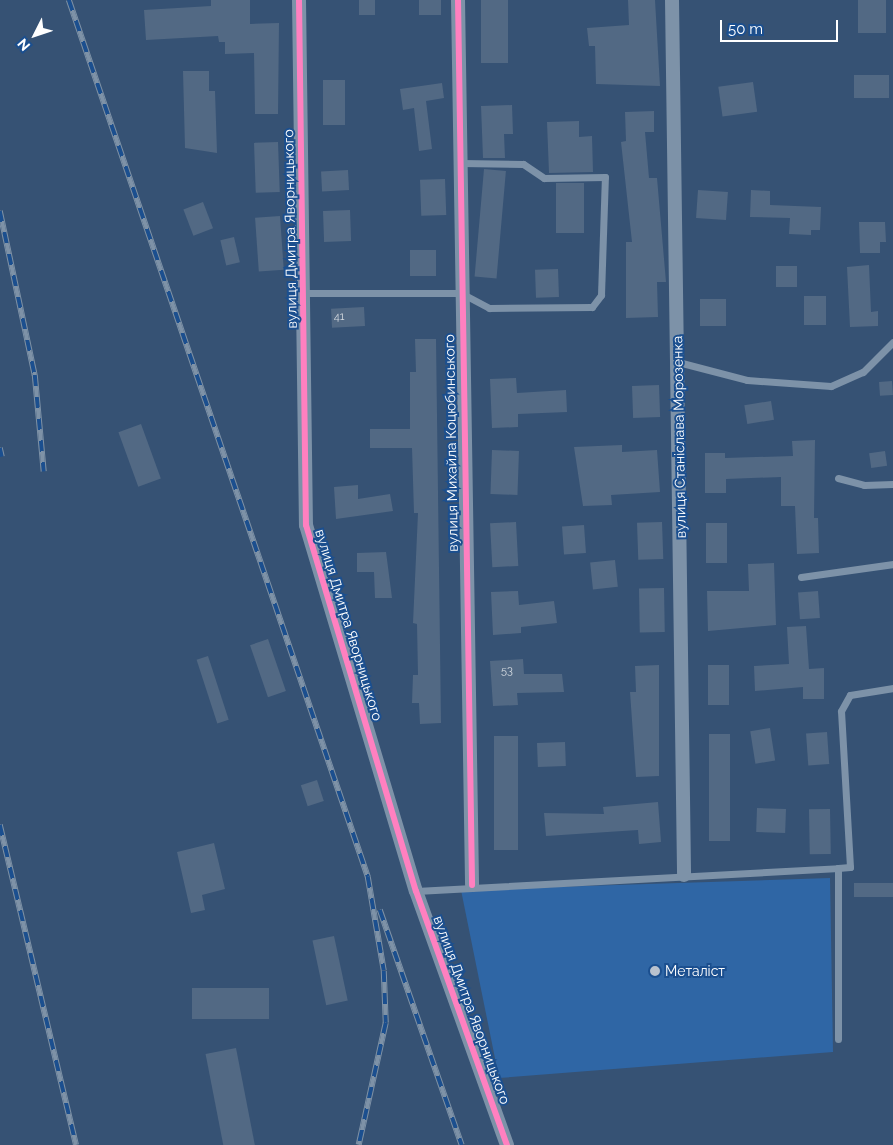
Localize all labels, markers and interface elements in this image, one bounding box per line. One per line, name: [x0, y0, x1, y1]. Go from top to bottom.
north arrow: [10, 10, 60, 60]
scale bar: [723, 10, 840, 42]
text: 50 m: [728, 20, 763, 38]
text: N: [14, 36, 33, 54]
street label: вулиця Дмитра Яворницького: [280, 129, 300, 329]
house number: 41: [334, 310, 344, 324]
street label: вулиця Михайла Коцюбинського: [441, 334, 461, 552]
street label: вулиця Станіслава Морозенка: [669, 336, 689, 538]
street label: вулиця Дмитра Яворницького: [312, 527, 386, 723]
house number: 53: [501, 664, 513, 678]
street label: вулиця Дмитра Яворницького: [430, 913, 514, 1107]
place label: Металіст: [665, 963, 725, 979]
marker: Металіст: [649, 965, 661, 977]

